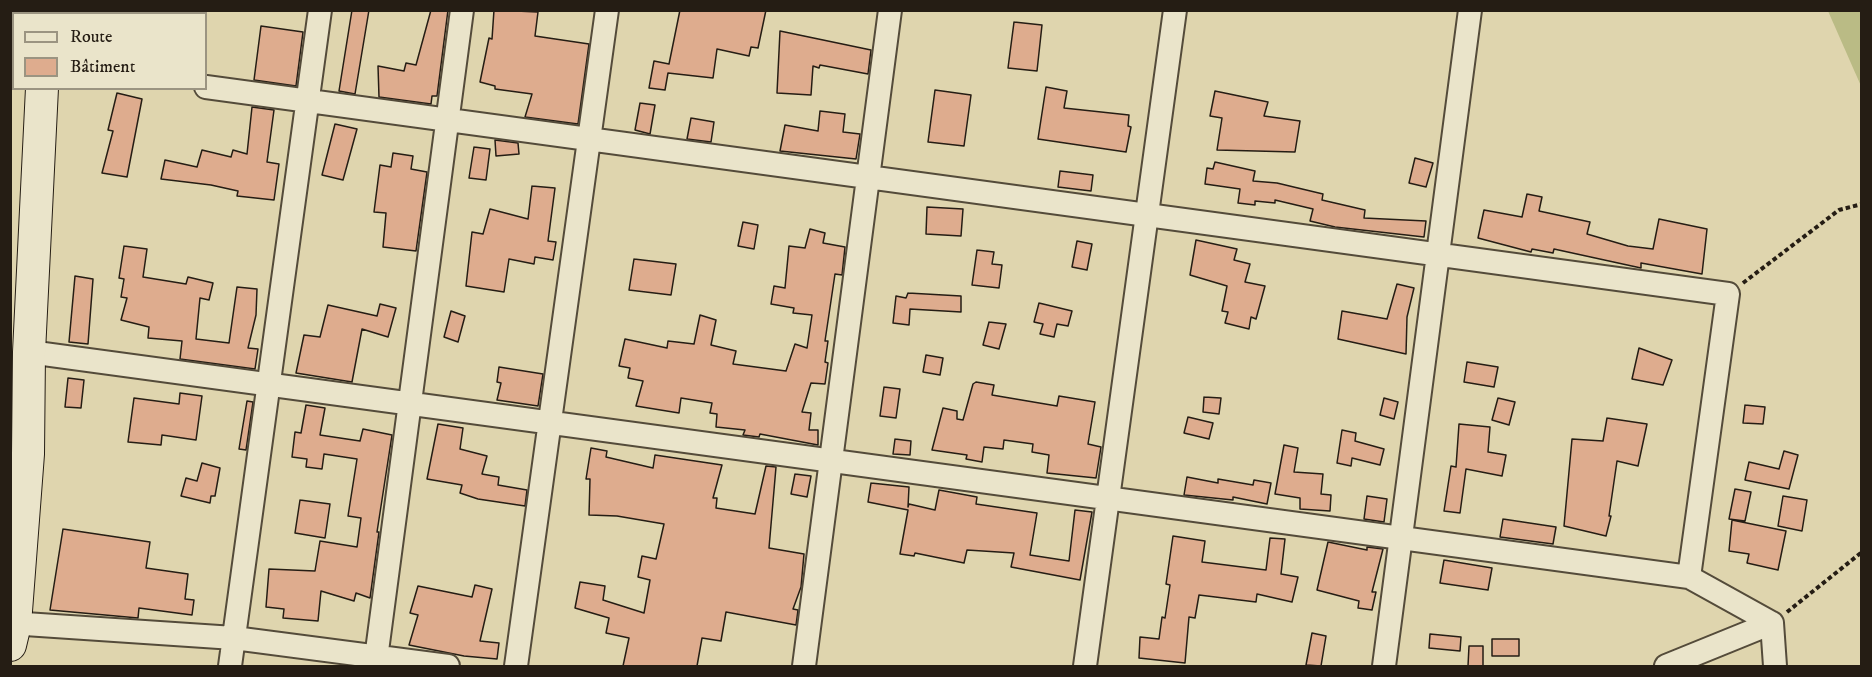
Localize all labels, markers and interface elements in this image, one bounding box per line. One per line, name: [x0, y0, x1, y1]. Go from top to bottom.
legend: [12, 12, 207, 90]
text: Route: [70, 26, 113, 48]
text: Bâtiment: [70, 56, 135, 78]

